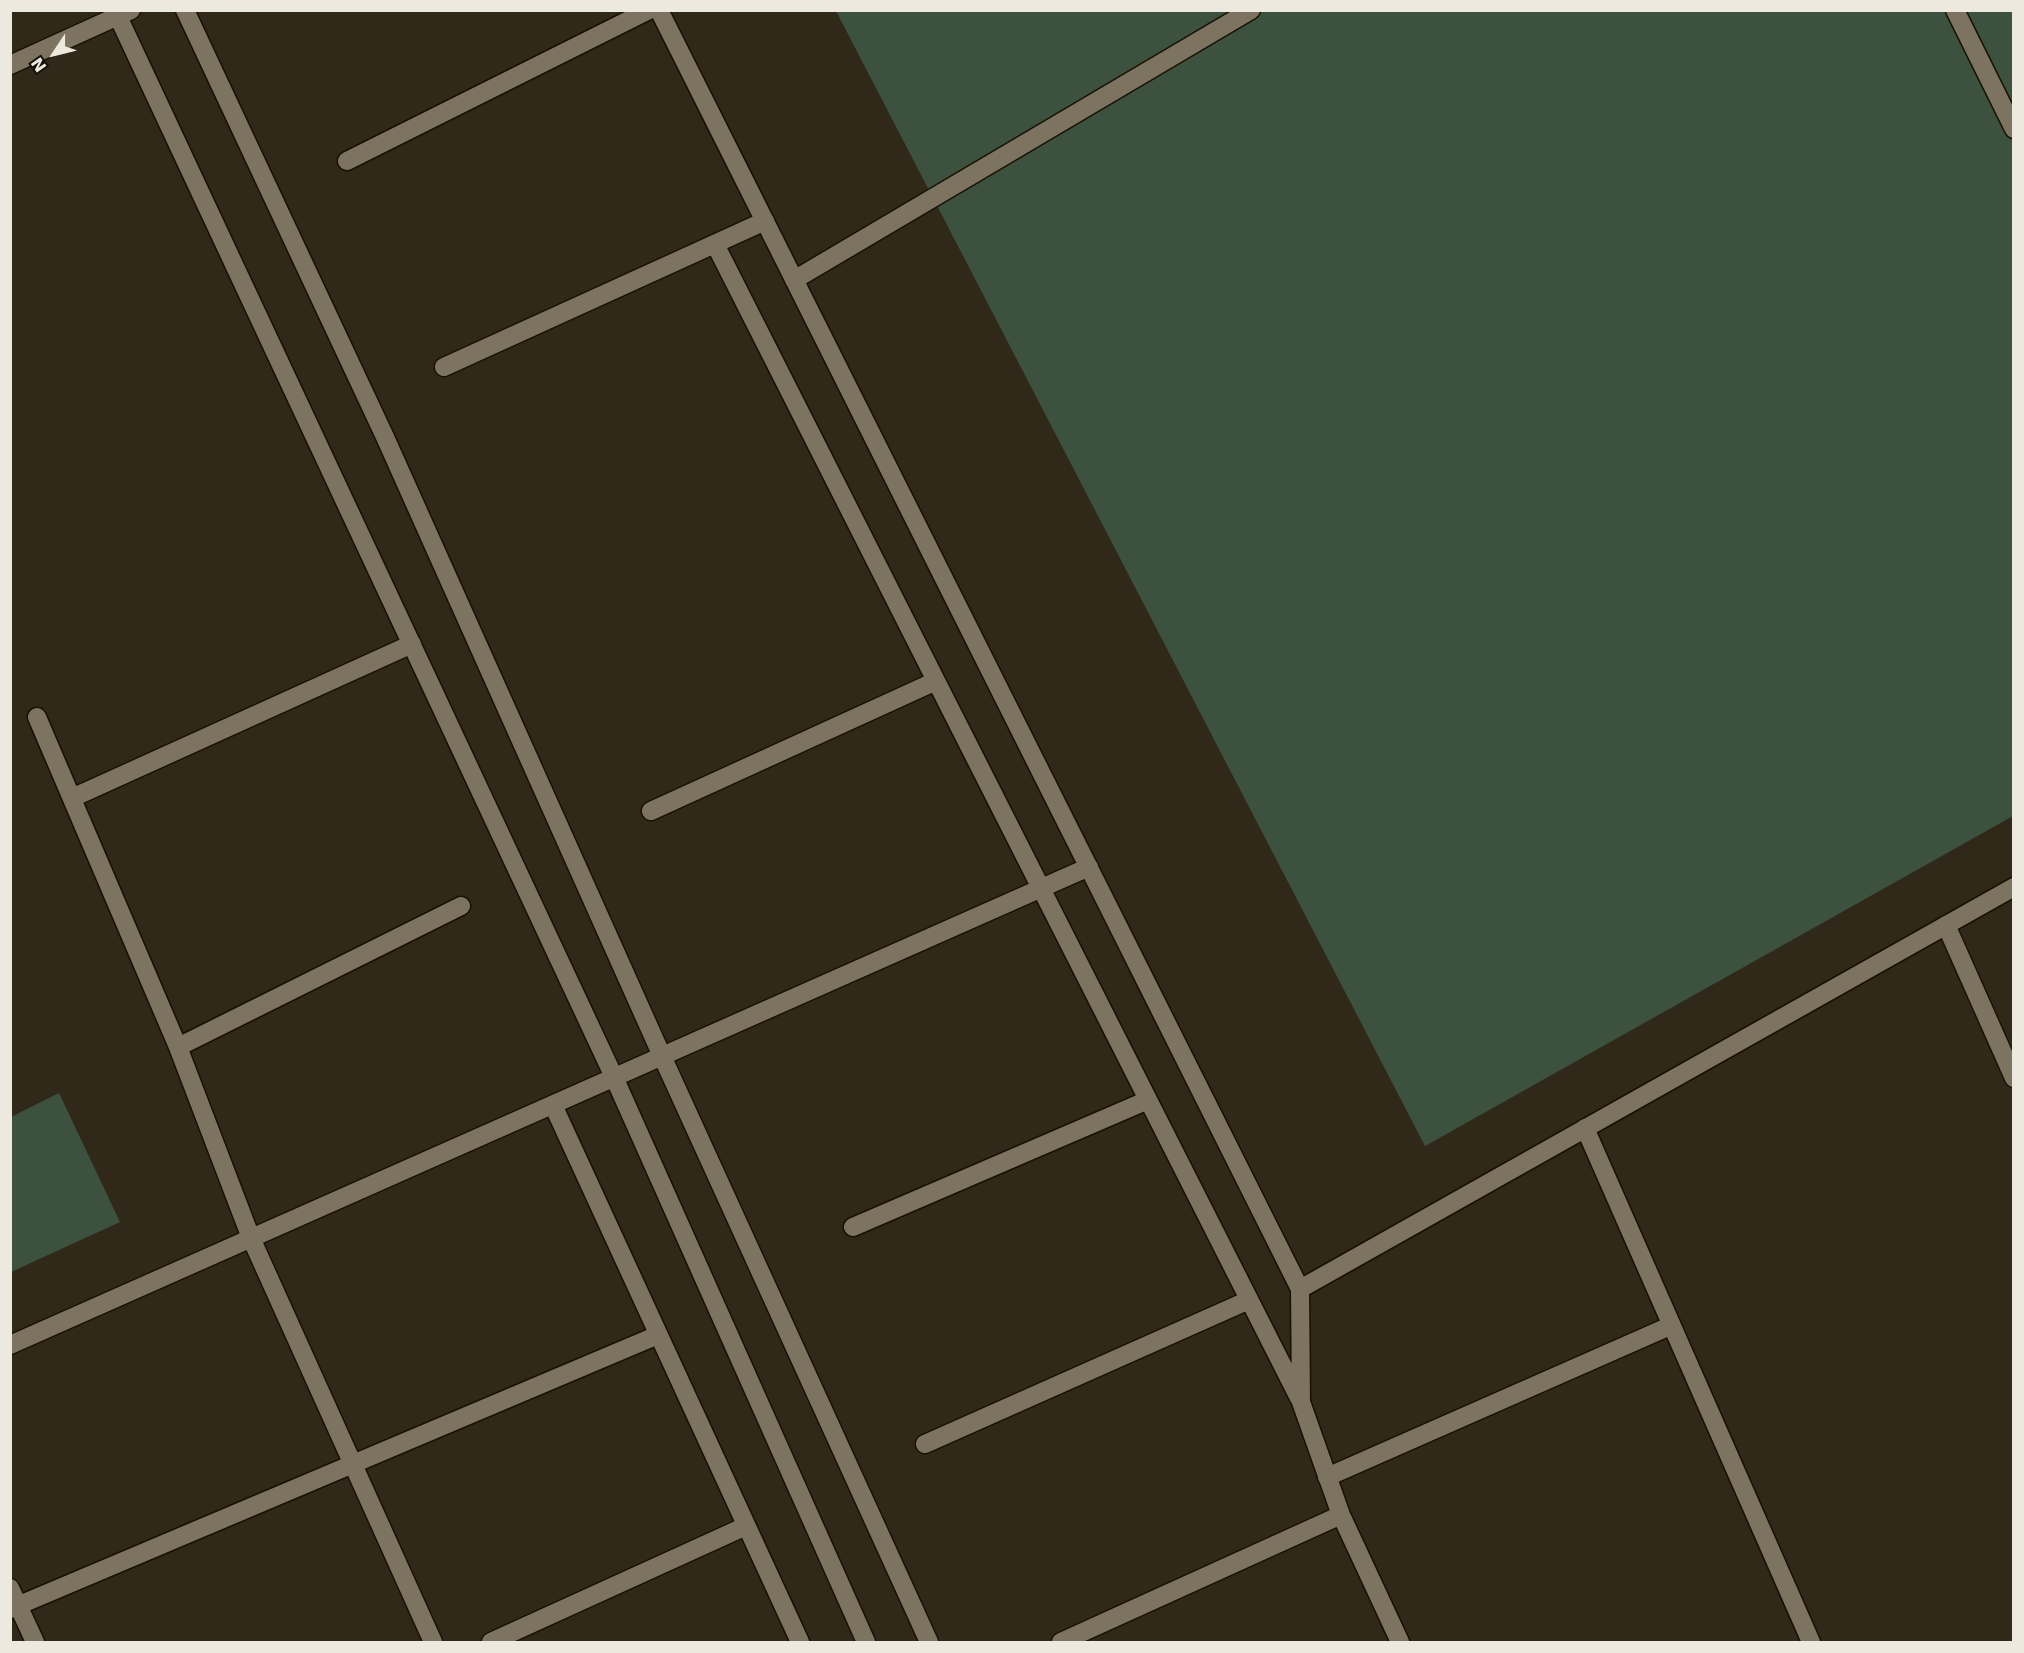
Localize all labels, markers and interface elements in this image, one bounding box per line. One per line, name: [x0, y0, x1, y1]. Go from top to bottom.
north arrow: [24, 24, 84, 84]
text: N: [27, 54, 50, 76]

